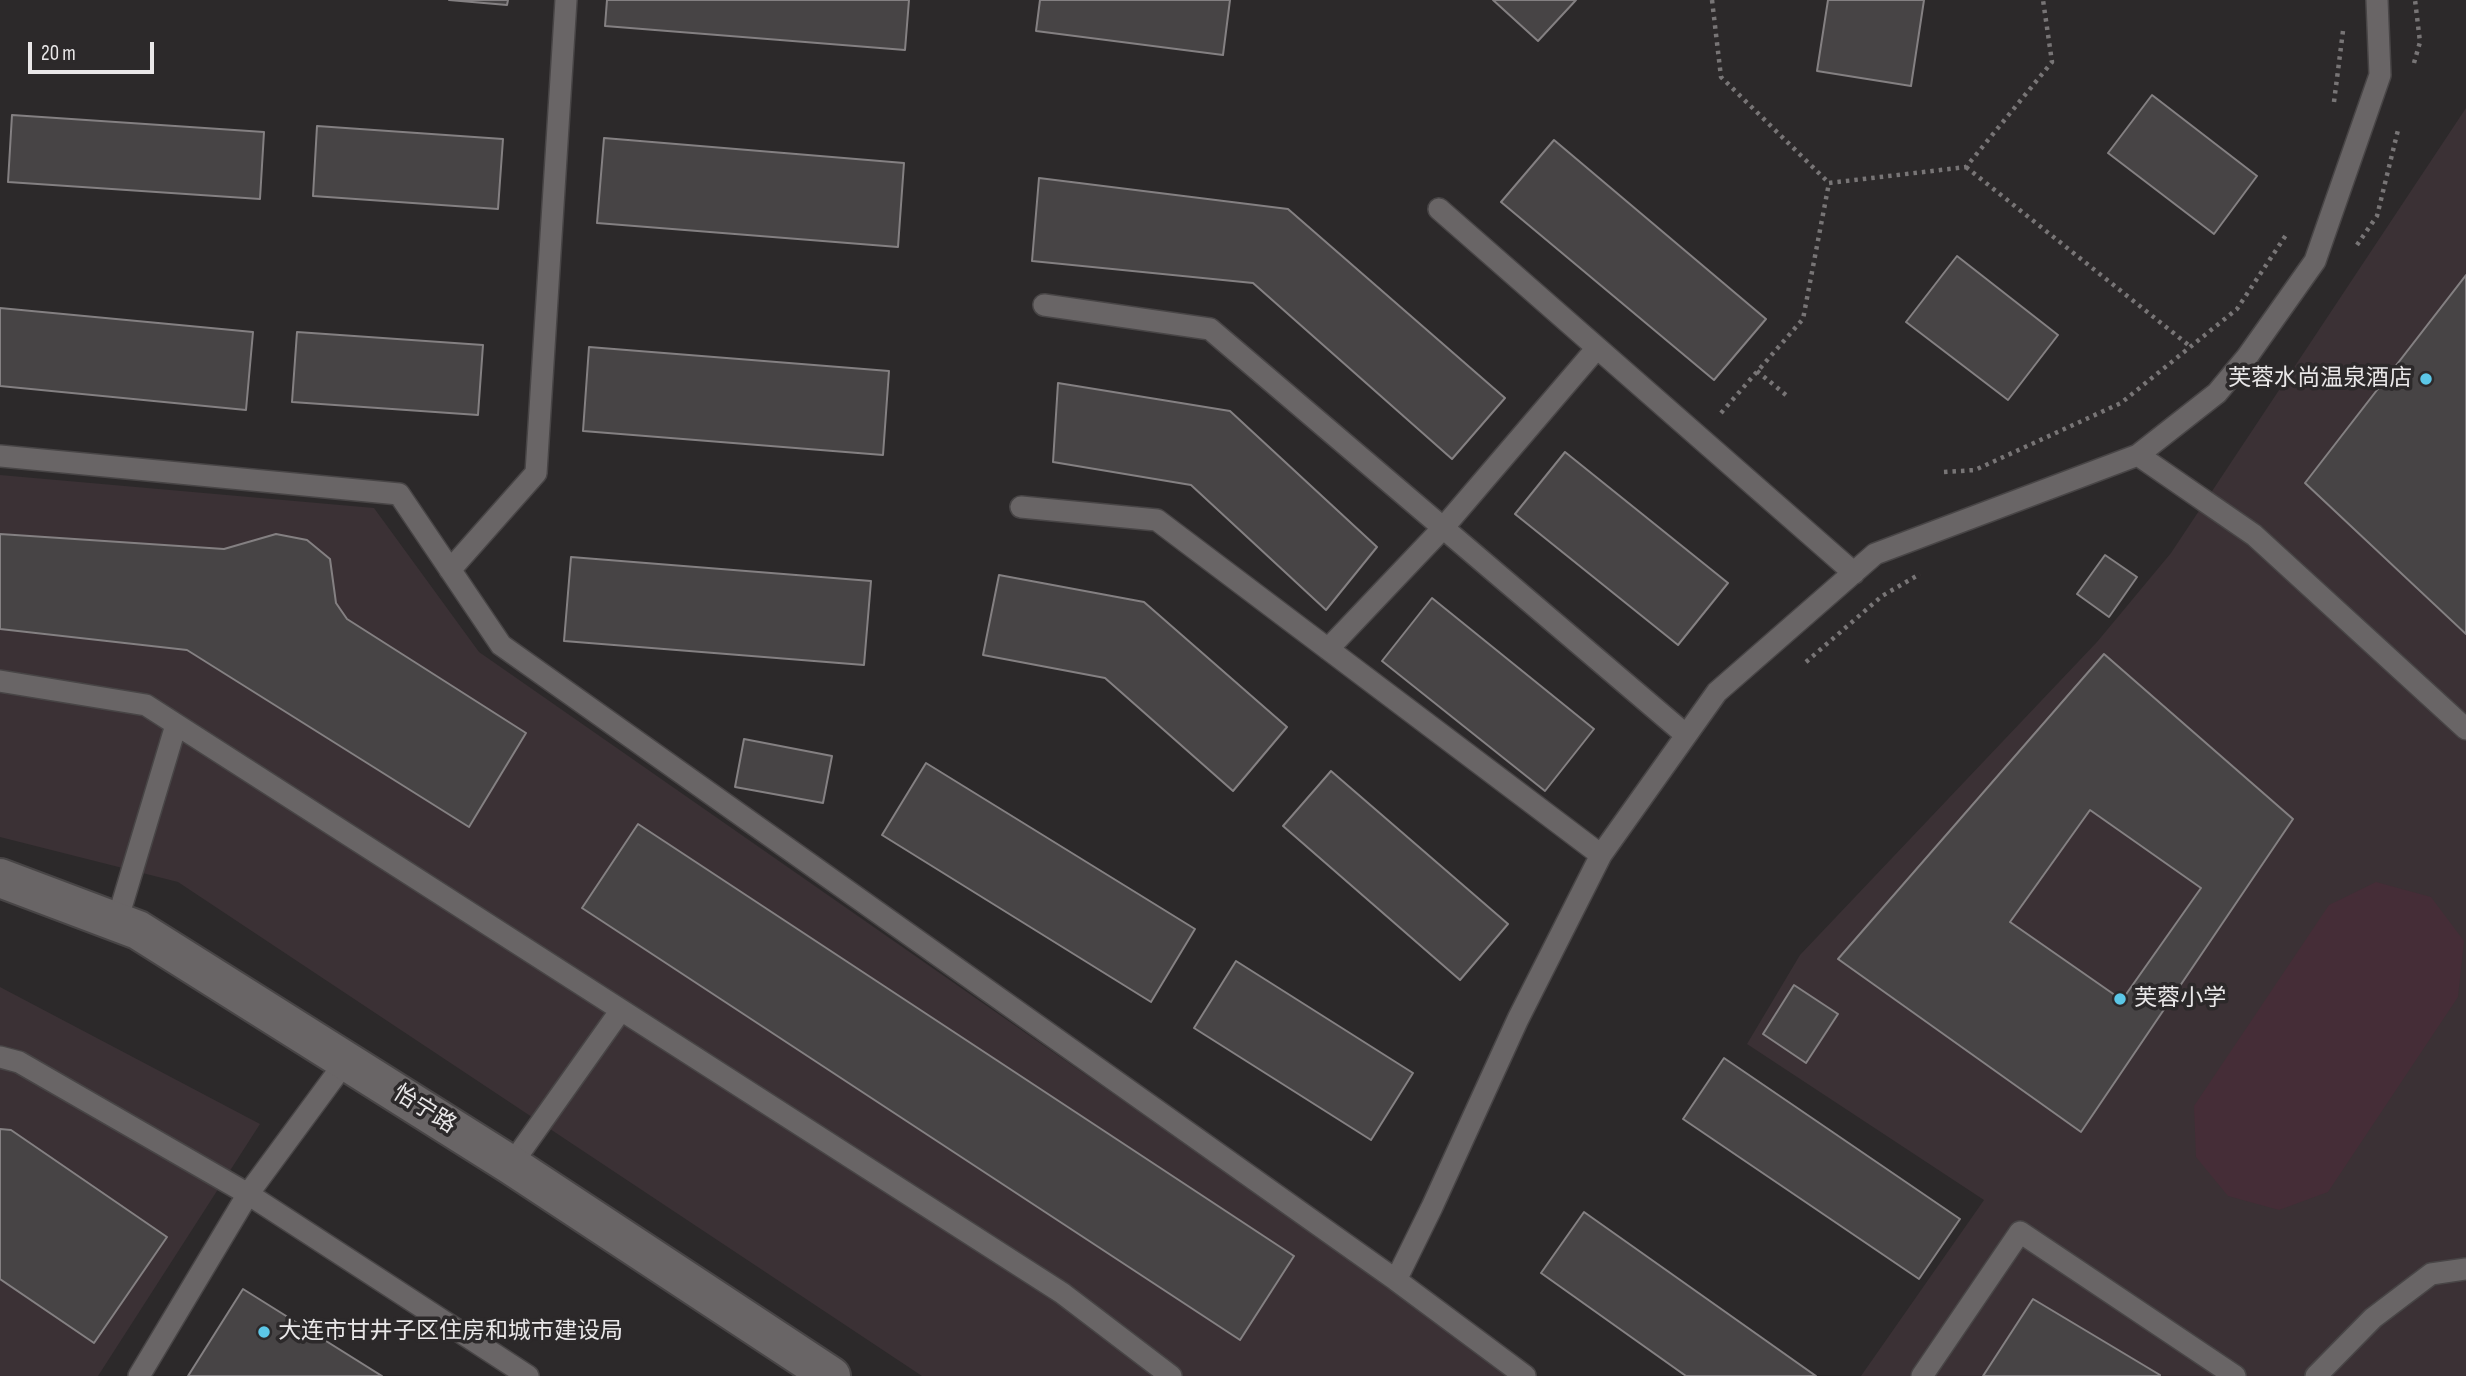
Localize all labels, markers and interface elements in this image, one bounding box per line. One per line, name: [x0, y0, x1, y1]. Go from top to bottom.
scale bar: [32, 28, 158, 72]
text: 20 m: [41, 41, 76, 66]
place label: 芙蓉水尚温泉酒店: [2228, 365, 2412, 393]
marker: 芙蓉水尚温泉酒店: [2418, 371, 2434, 387]
place label: 芙蓉小学: [2134, 985, 2226, 1013]
marker: 芙蓉小学: [2112, 991, 2128, 1007]
street label: 怡宁路: [387, 1080, 461, 1140]
place label: 大连市甘井子区住房和城市建设局: [278, 1318, 623, 1346]
marker: 大连市甘井子区住房和城市建设局: [256, 1324, 272, 1340]

